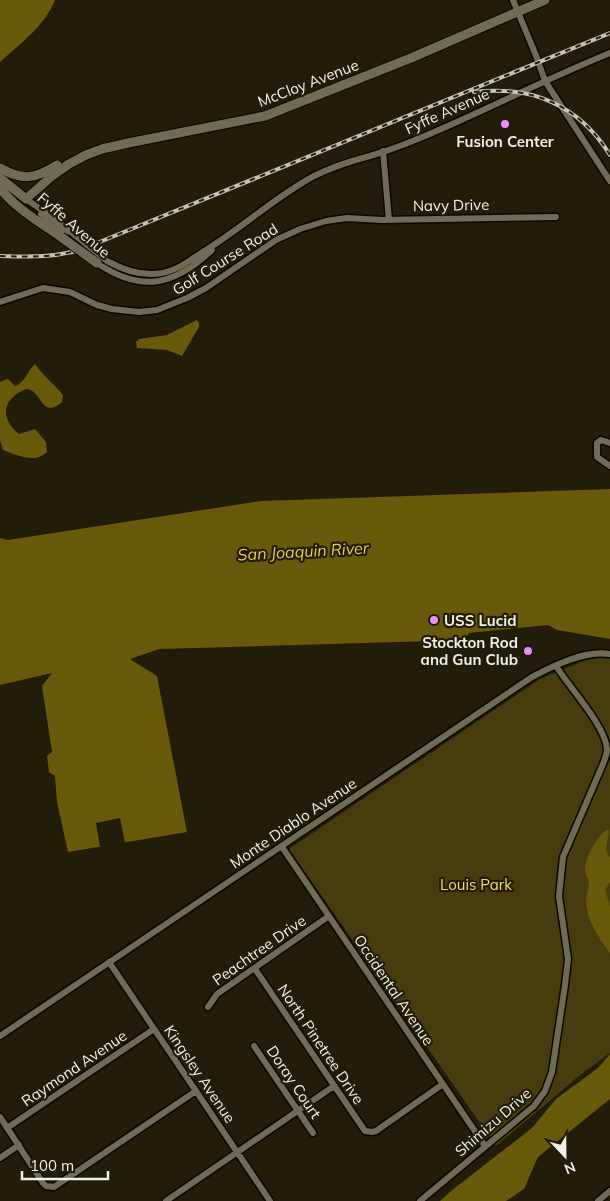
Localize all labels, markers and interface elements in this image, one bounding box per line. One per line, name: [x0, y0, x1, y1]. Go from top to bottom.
street label: McCloy Avenue: [255, 55, 361, 111]
street label: Fyffe Avenue: [402, 84, 492, 138]
marker: Fusion Center: [499, 118, 511, 130]
place label: Fusion Center: [456, 132, 554, 151]
street label: Fyffe Avenue: [34, 188, 114, 262]
street label: Navy Drive: [413, 195, 489, 215]
street label: Golf Course Road: [169, 219, 281, 299]
water label: San Joaquin River: [237, 538, 370, 564]
place label: USS Lucid: [444, 611, 517, 630]
marker: USS Lucid: [428, 614, 440, 626]
place label: Stockton Rod and Gun Club: [421, 633, 518, 669]
marker: Stockton Rod and Gun Club: [522, 645, 534, 657]
street label: Monte Diablo Avenue: [226, 774, 360, 872]
park label: Louis Park: [440, 875, 512, 894]
street label: Peachtree Drive: [209, 911, 309, 989]
street label: Occidental Avenue: [350, 931, 438, 1049]
street label: North Pinetree Drive: [274, 980, 368, 1108]
street label: Kingsley Avenue: [160, 1021, 240, 1127]
street label: Raymond Avenue: [18, 1026, 130, 1110]
street label: Doray Court: [263, 1042, 325, 1122]
street label: Shimizu Drive: [451, 1084, 535, 1160]
north arrow: [540, 1131, 590, 1181]
scale bar: [22, 1148, 109, 1180]
text: 100 m: [30, 1156, 74, 1175]
text: N: [562, 1158, 578, 1178]

